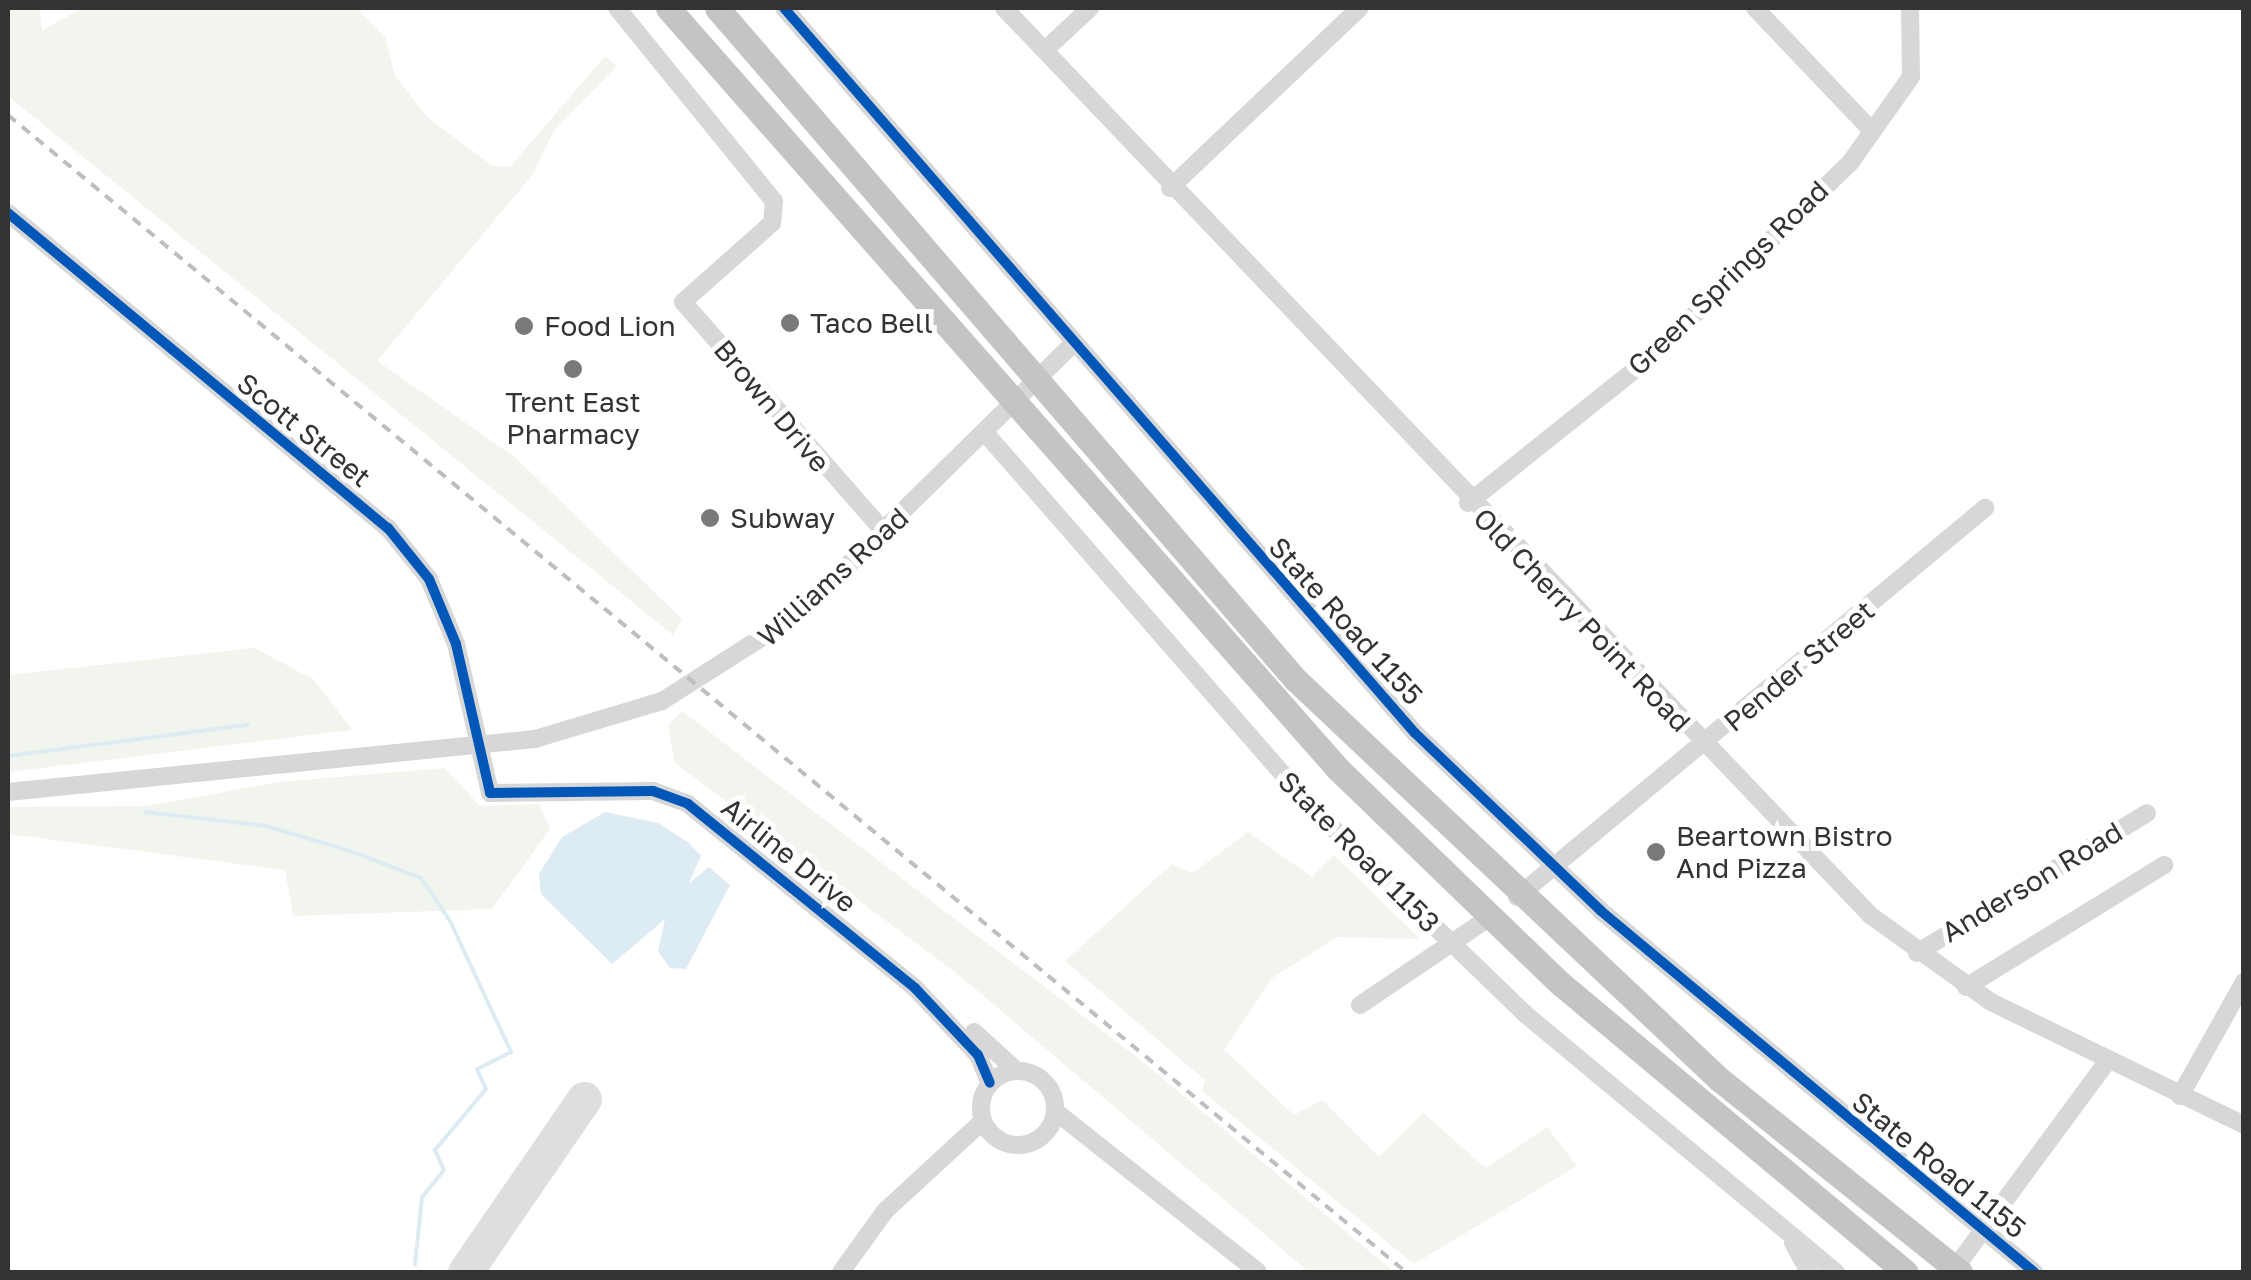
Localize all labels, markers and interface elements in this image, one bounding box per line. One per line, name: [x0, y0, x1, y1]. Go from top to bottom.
street label: Green Springs Road: [1621, 174, 1835, 382]
place label: Taco Bell: [810, 306, 933, 340]
place label: Food Lion: [544, 309, 676, 343]
marker: Taco Bell: [779, 312, 801, 334]
marker: Food Lion: [513, 315, 535, 337]
street label: Brown Drive: [707, 333, 837, 479]
marker: Trent East Pharmacy: [562, 358, 584, 380]
street label: Scott Street: [230, 366, 378, 494]
place label: Trent East Pharmacy: [505, 385, 641, 451]
place label: Subway: [730, 501, 835, 535]
street label: Williams Road: [751, 501, 915, 653]
street label: Old Cherry Point Road: [1467, 501, 1697, 739]
marker: Subway: [699, 507, 721, 529]
street label: State Road 1155: [1262, 530, 1430, 712]
street label: Pender Street: [1717, 593, 1881, 739]
street label: State Road 1153: [1271, 764, 1447, 940]
street label: Airline Drive: [715, 790, 863, 920]
street label: Anderson Road: [1936, 815, 2128, 949]
place label: Beartown Bistro And Pizza: [1676, 819, 1893, 885]
marker: Beartown Bistro And Pizza: [1645, 841, 1667, 863]
street label: State Road 1155: [1845, 1085, 2033, 1245]

